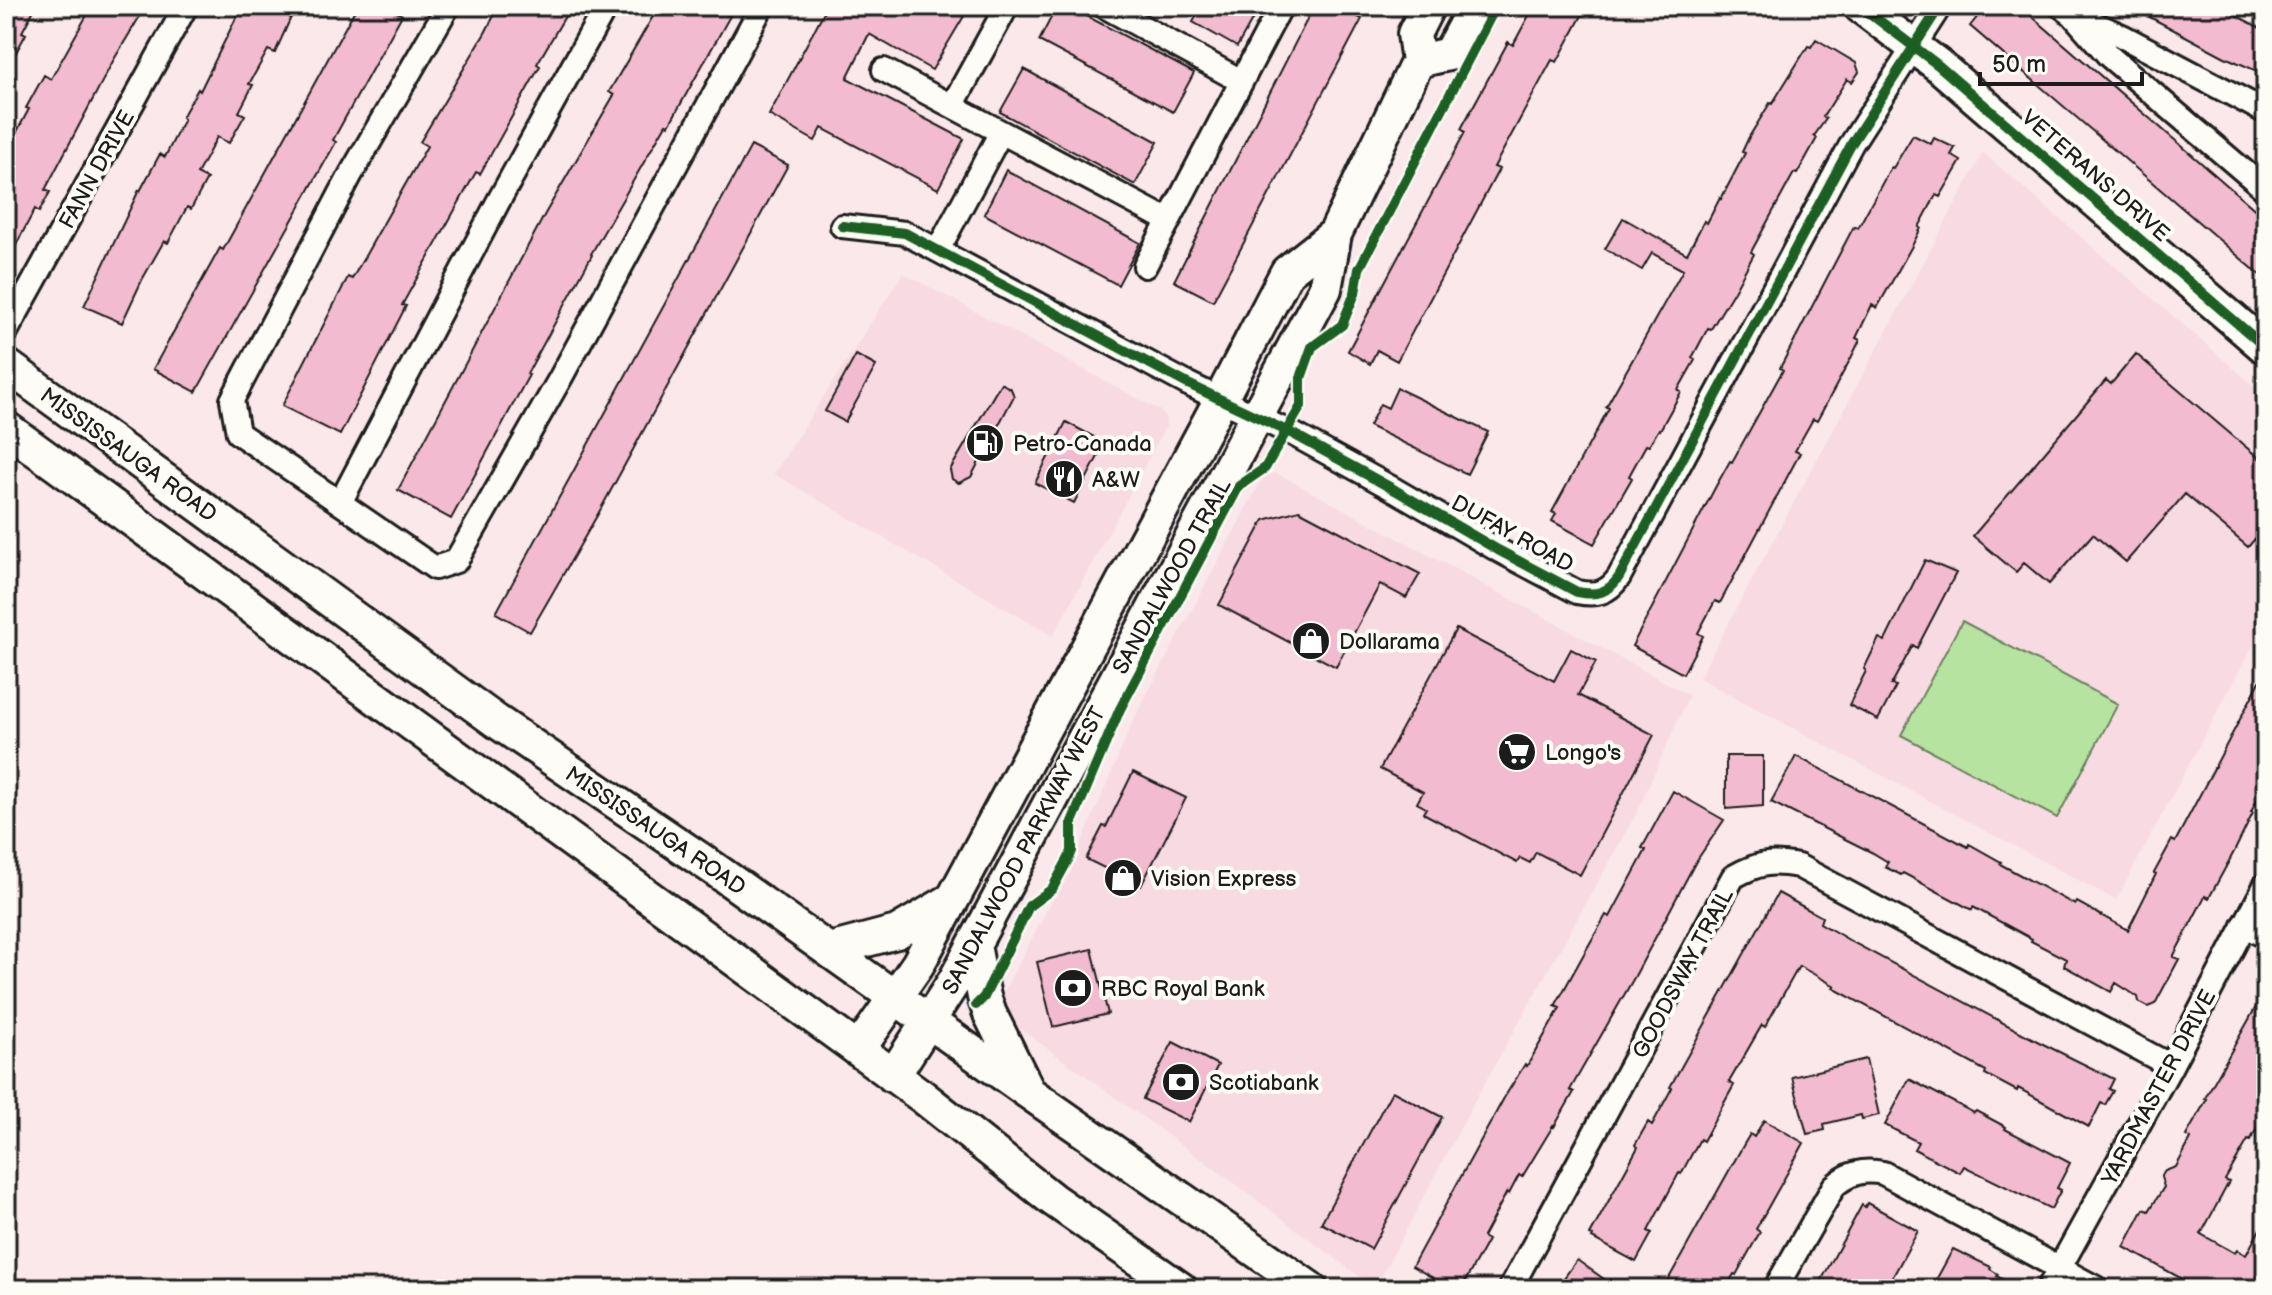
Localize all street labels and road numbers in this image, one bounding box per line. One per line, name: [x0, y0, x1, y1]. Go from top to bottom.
street label: VETERANS DRIVE: [2015, 105, 2175, 248]
street label: FANN DRIVE: [54, 106, 141, 234]
street label: MISSISSAUGA ROAD: [35, 382, 222, 528]
street label: SANDALWOOD TRAIL: [1107, 474, 1237, 679]
street label: DUFAY ROAD: [1446, 490, 1578, 579]
street label: SANDALWOOD PARKWAY WEST: [937, 702, 1112, 999]
street label: MISSISSAUGA ROAD: [560, 761, 750, 902]
street label: GOODSWAY TRAIL: [1627, 884, 1740, 1063]
street label: YARDMASTER DRIVE: [2096, 985, 2222, 1191]

